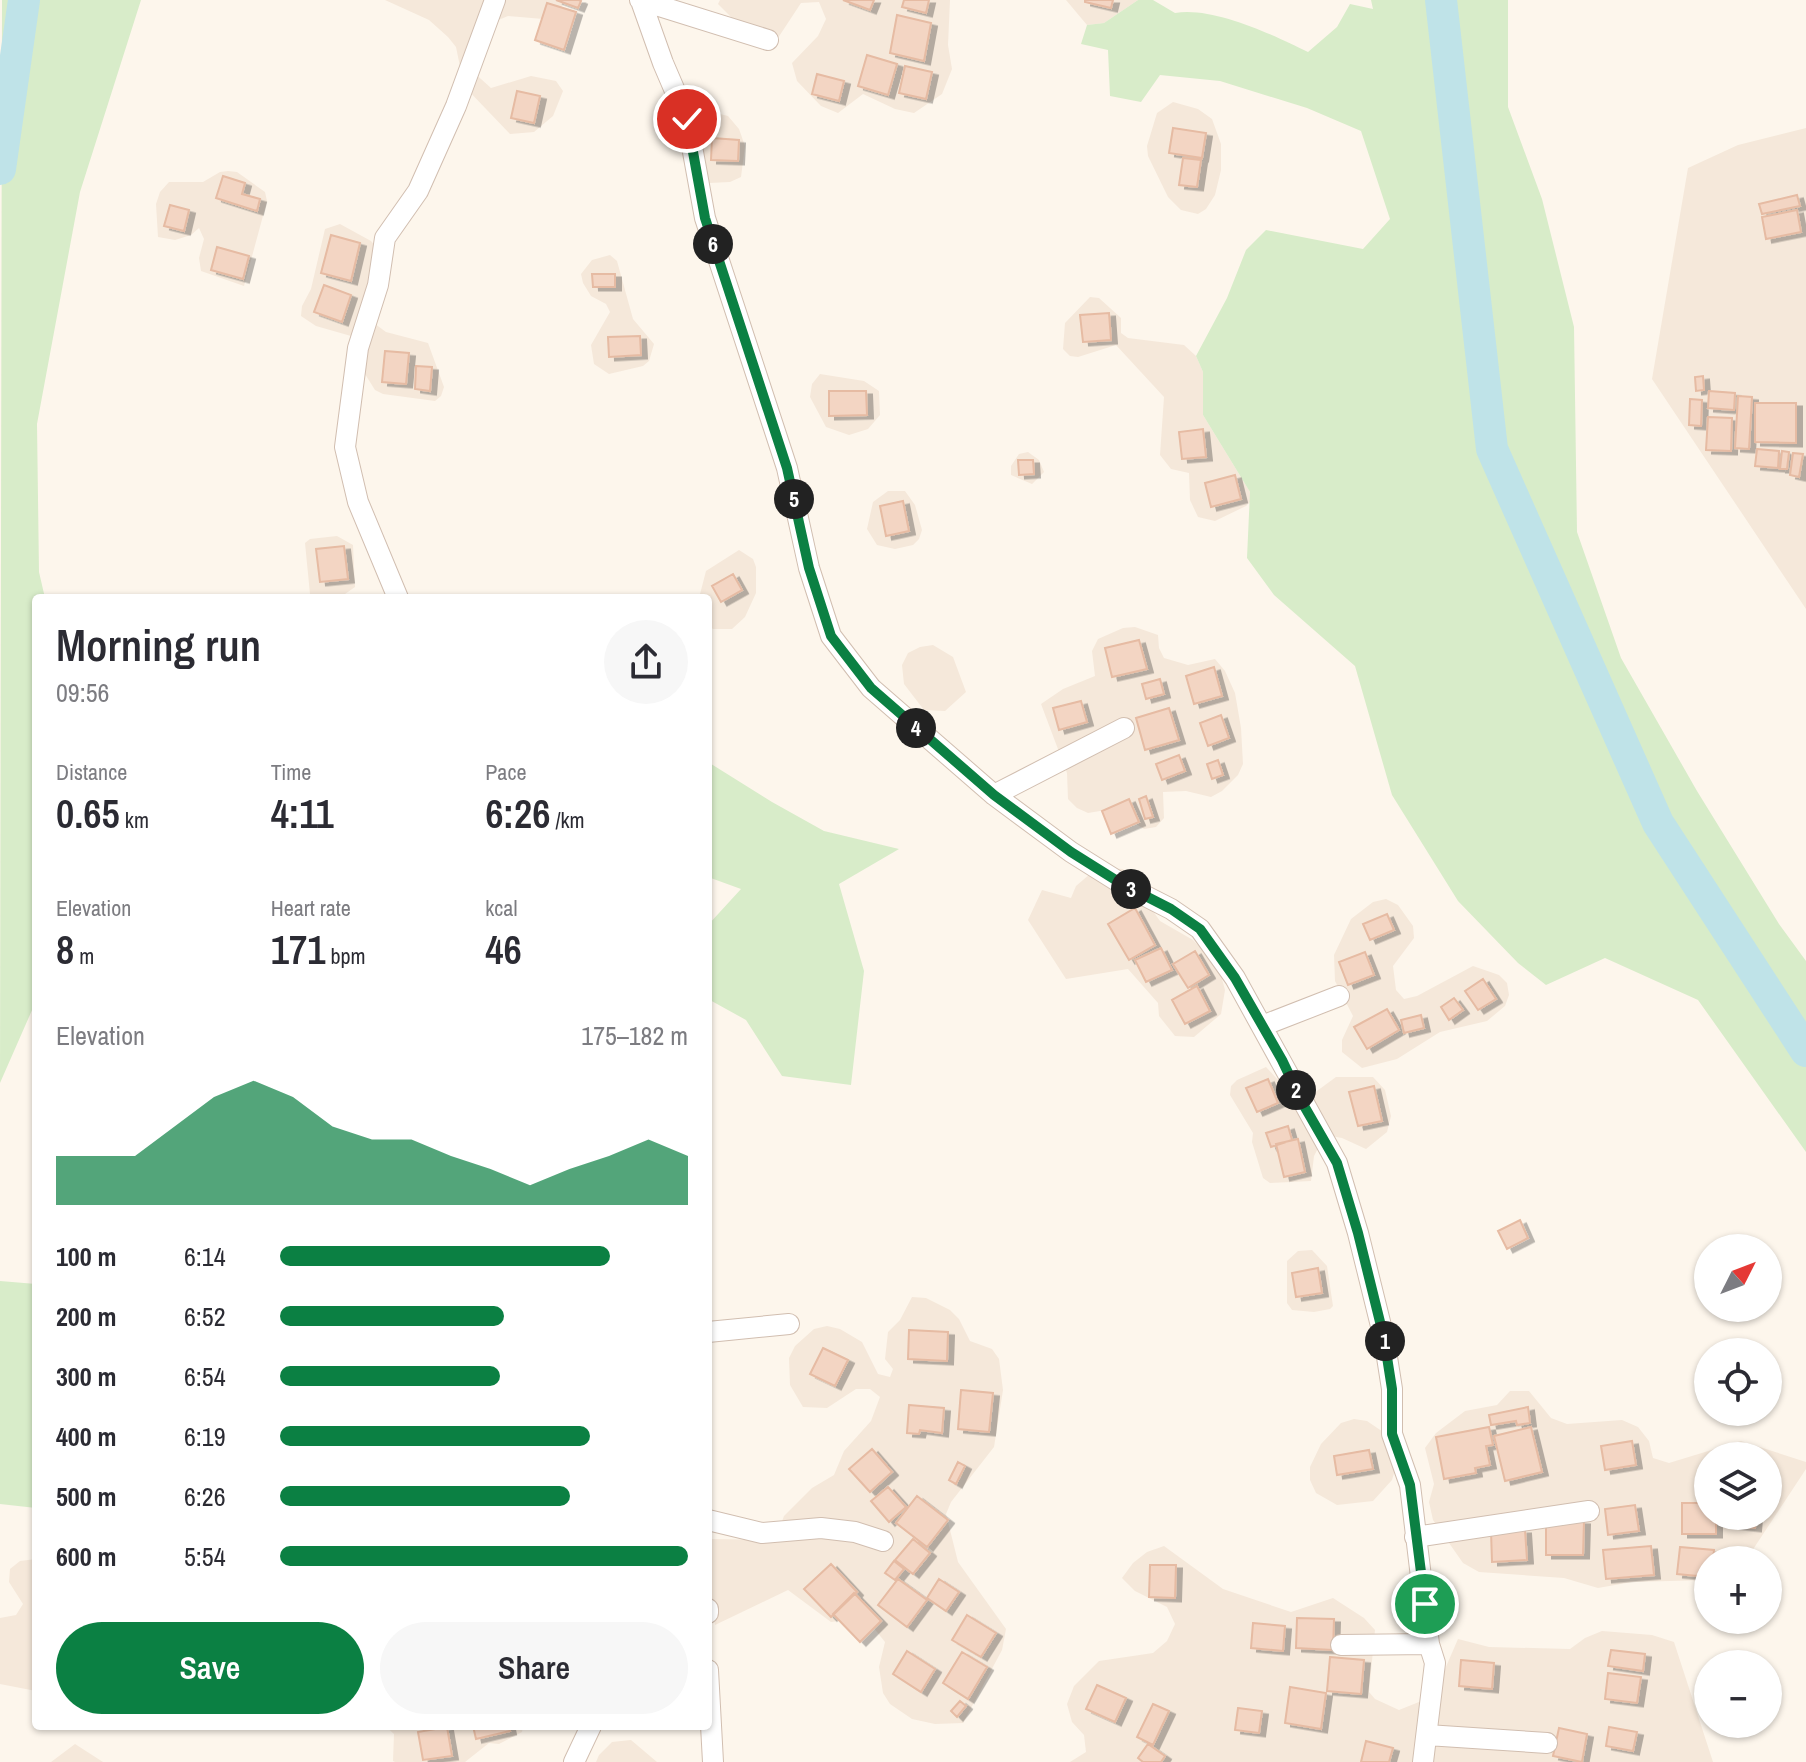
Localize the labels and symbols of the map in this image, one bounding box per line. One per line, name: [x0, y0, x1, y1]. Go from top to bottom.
pin: [653, 85, 721, 153]
pin: 6: [693, 224, 733, 264]
pin: 5: [774, 479, 814, 519]
pin: 4: [896, 708, 936, 748]
pin: 3: [1111, 869, 1151, 909]
pin: 2: [1276, 1070, 1316, 1110]
north arrow: [1694, 1234, 1782, 1322]
pin: 1: [1365, 1321, 1405, 1361]
pin: [1391, 1570, 1459, 1638]

